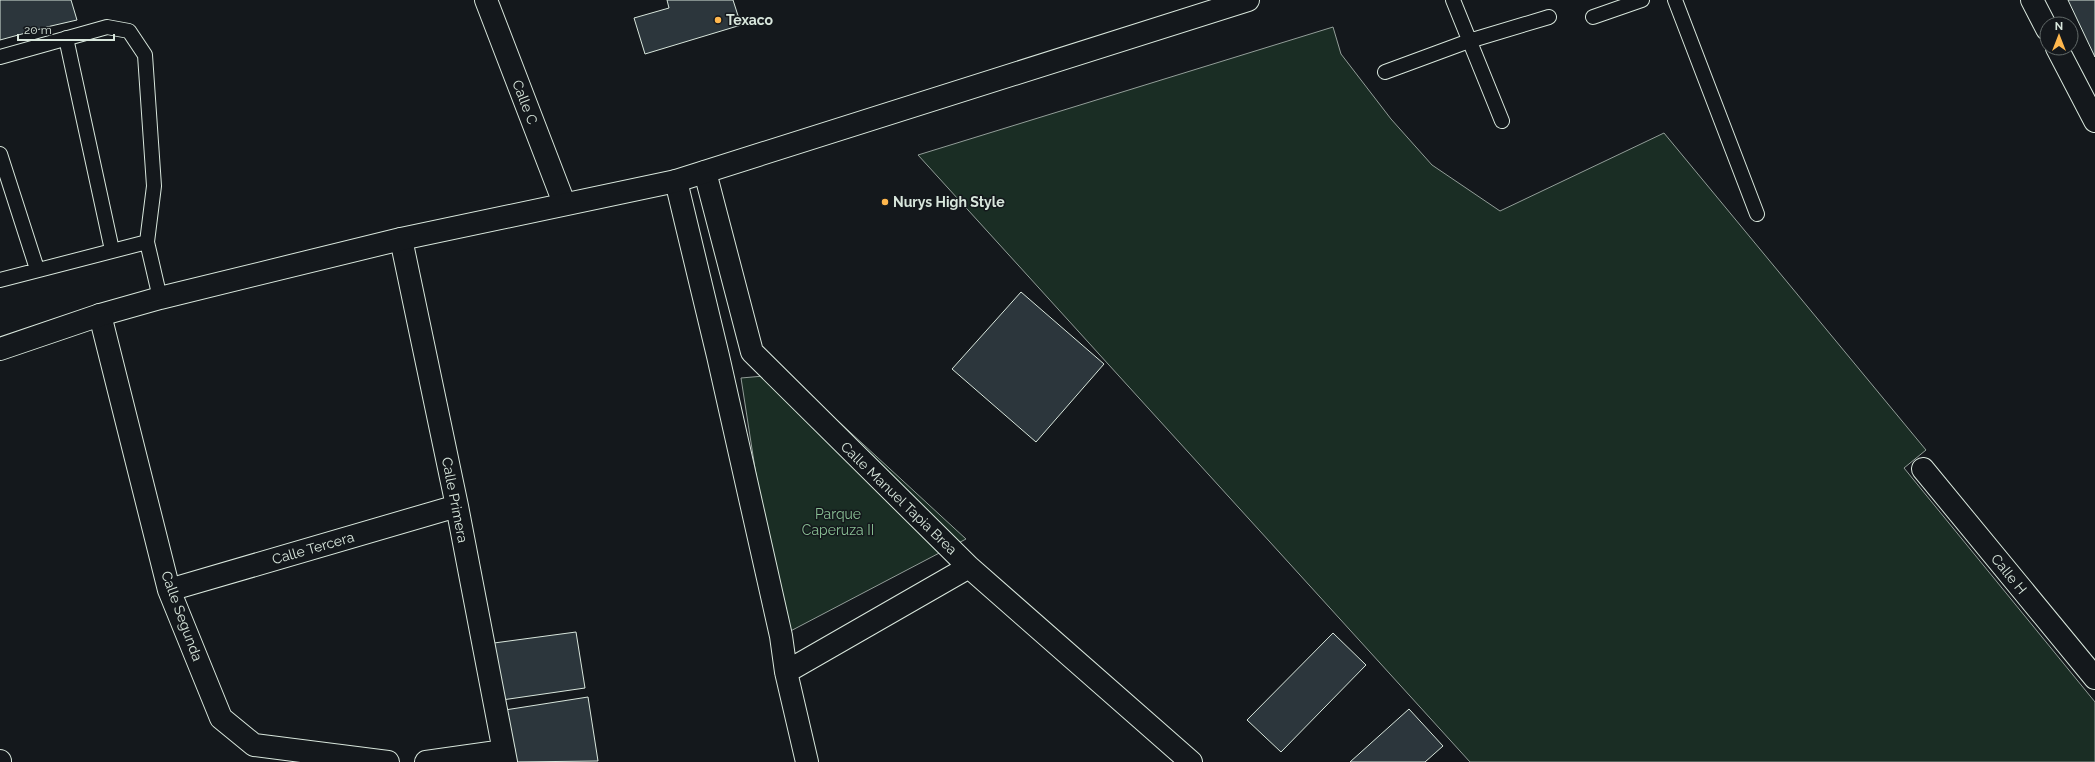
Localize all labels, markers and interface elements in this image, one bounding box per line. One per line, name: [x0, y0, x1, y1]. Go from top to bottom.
place label: Texaco: [726, 12, 774, 28]
marker: Texaco: [713, 15, 723, 25]
scale bar: [18, 16, 114, 42]
north arrow: [2039, 16, 2079, 56]
text: N: [2055, 20, 2063, 33]
text: 20 m: [24, 23, 52, 37]
street label: Calle C: [509, 78, 541, 127]
place label: Nurys High Style: [893, 194, 1005, 210]
marker: Nurys High Style: [880, 197, 890, 207]
street label: Calle Manuel Tapia Brea: [838, 438, 960, 558]
street label: Calle Primera: [439, 456, 471, 544]
park label: Parque Caperuza II: [802, 506, 874, 538]
street label: Calle Tercera: [270, 529, 356, 567]
street label: Calle H: [1988, 551, 2030, 597]
street label: Calle Segunda: [158, 569, 206, 663]

